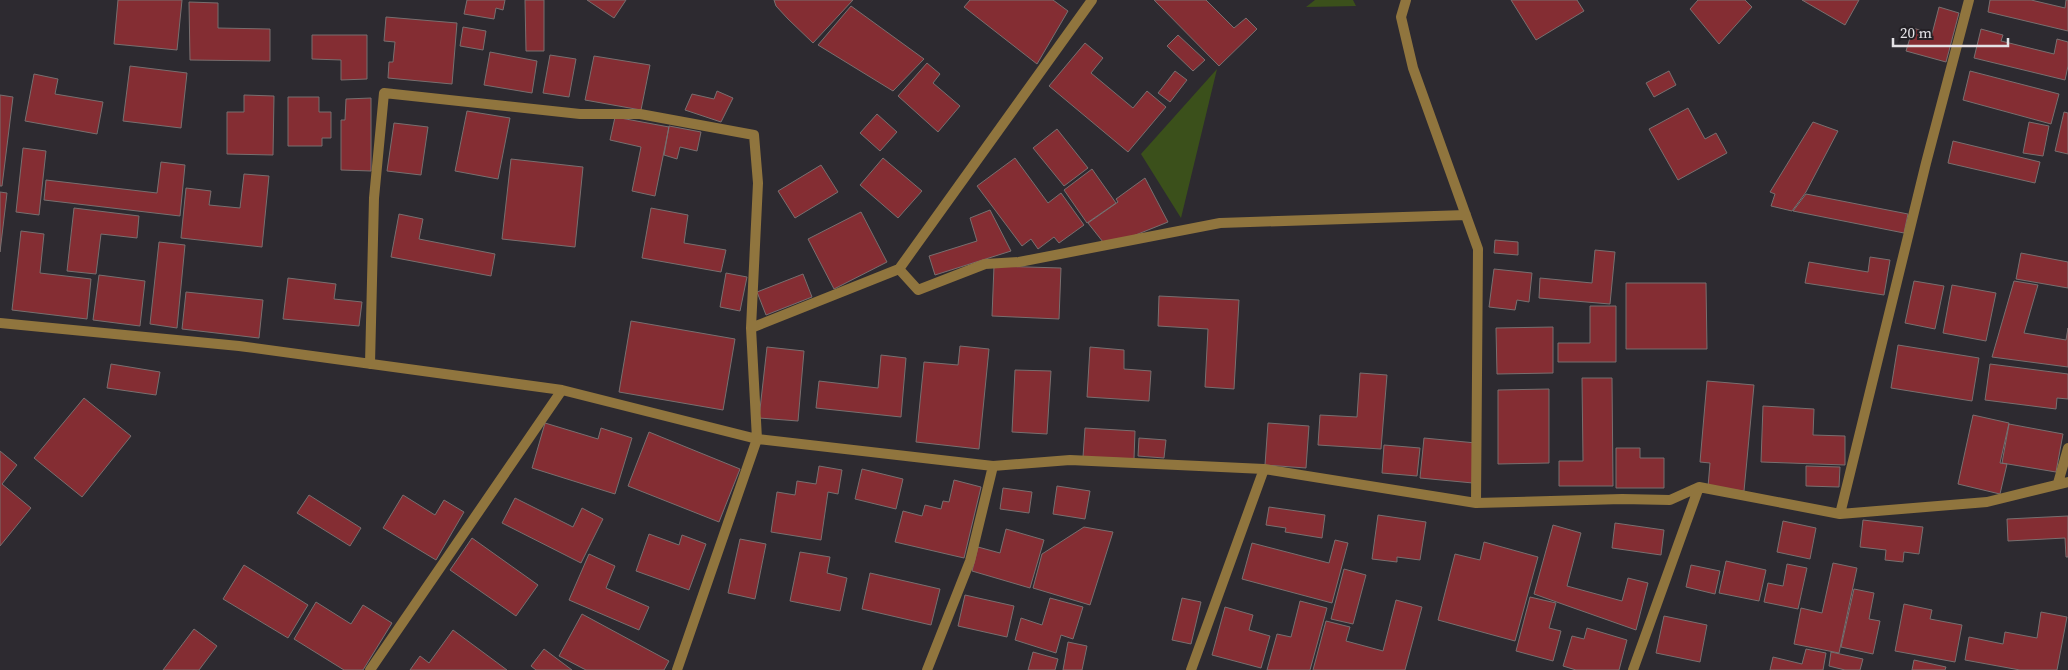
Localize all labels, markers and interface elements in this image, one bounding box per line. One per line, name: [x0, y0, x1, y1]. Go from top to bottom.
scale bar: [1893, 15, 2008, 47]
text: 20 m: [1900, 22, 1932, 43]

